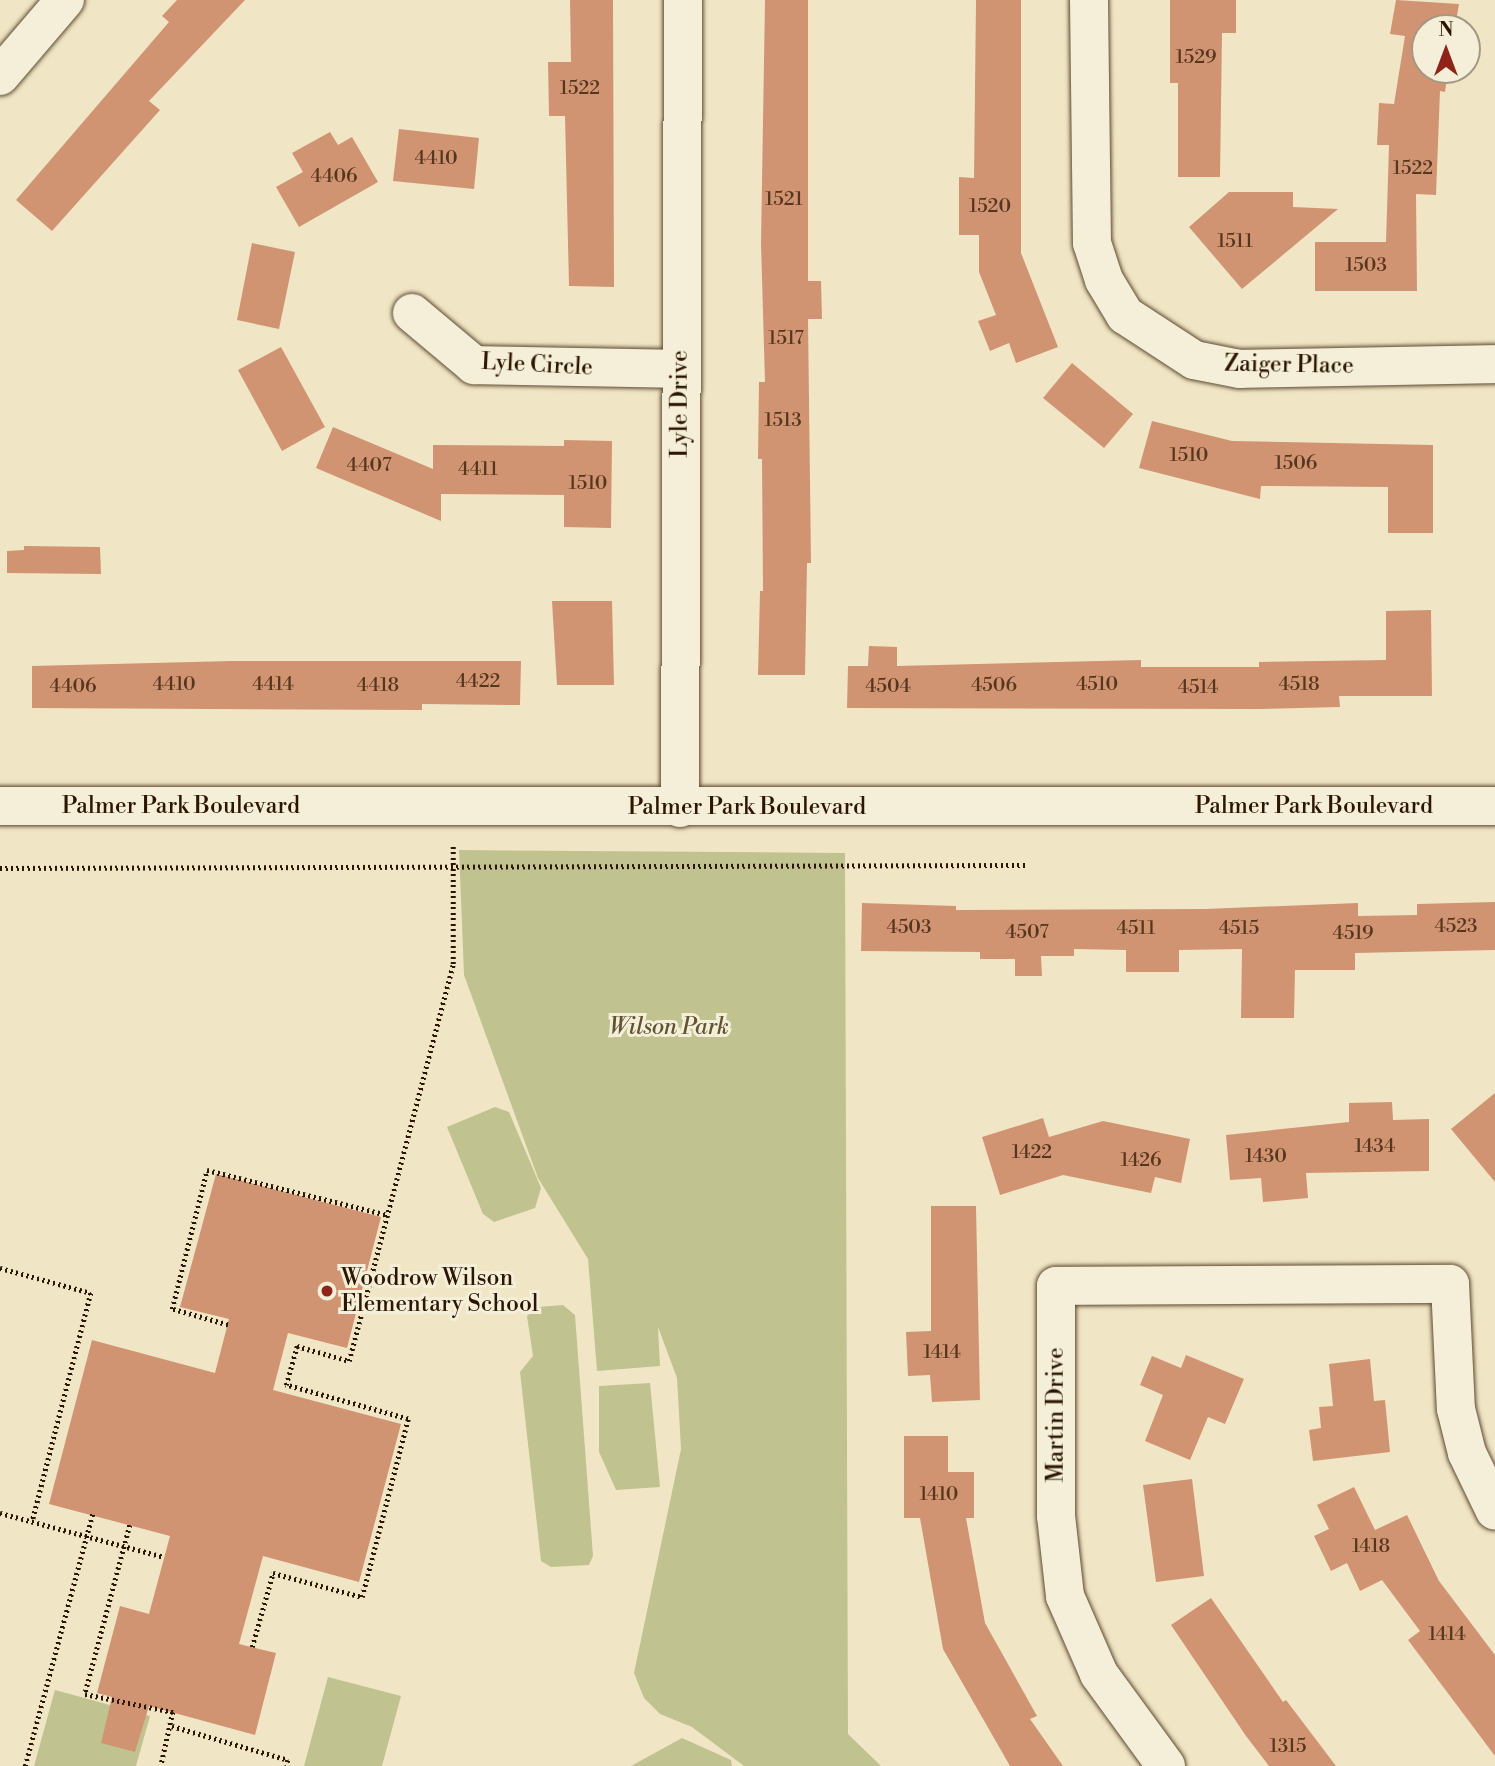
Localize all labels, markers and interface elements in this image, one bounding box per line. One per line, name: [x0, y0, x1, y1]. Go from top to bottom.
north arrow: [1411, 14, 1481, 84]
text: N: [1438, 18, 1454, 42]
house number: 1529: [1175, 47, 1217, 69]
house number: 1522: [560, 78, 600, 100]
house number: 4410: [414, 148, 458, 170]
house number: 1522: [1393, 158, 1433, 180]
house number: 4406: [310, 166, 358, 188]
house number: 1521: [765, 189, 803, 211]
house number: 1520: [969, 196, 1011, 218]
house number: 1511: [1217, 231, 1253, 253]
house number: 1503: [1345, 255, 1387, 277]
house number: 1517: [768, 328, 804, 350]
street label: Lyle Circle: [480, 348, 594, 382]
street label: Lyle Drive: [666, 350, 694, 458]
street label: Zaiger Place: [1224, 350, 1354, 380]
house number: 1513: [764, 410, 802, 432]
house number: 1510: [1170, 445, 1208, 467]
house number: 1506: [1275, 453, 1317, 475]
house number: 4407: [347, 455, 391, 477]
house number: 4411: [458, 459, 498, 481]
house number: 1510: [569, 473, 607, 495]
house number: 4422: [456, 671, 500, 693]
house number: 4410: [152, 674, 196, 696]
house number: 4414: [252, 674, 294, 696]
house number: 4510: [1076, 674, 1118, 696]
house number: 4518: [1278, 674, 1320, 696]
house number: 4418: [357, 675, 399, 697]
house number: 4506: [971, 675, 1017, 697]
house number: 4406: [49, 676, 97, 698]
house number: 4504: [865, 676, 911, 698]
house number: 4514: [1178, 677, 1218, 699]
street label: Palmer Park Boulevard: [62, 792, 300, 820]
street label: Palmer Park Boulevard: [1195, 792, 1433, 820]
street label: Palmer Park Boulevard: [628, 793, 866, 821]
house number: 4523: [1434, 916, 1478, 938]
house number: 4503: [887, 917, 931, 939]
house number: 4511: [1117, 918, 1155, 940]
house number: 4515: [1219, 918, 1259, 940]
house number: 4507: [1005, 922, 1049, 944]
house number: 4519: [1333, 923, 1373, 945]
park label: Wilson Park: [609, 1013, 729, 1041]
house number: 1434: [1355, 1136, 1395, 1158]
house number: 1422: [1012, 1142, 1052, 1164]
house number: 1430: [1245, 1146, 1287, 1168]
house number: 1426: [1120, 1150, 1162, 1172]
place label: Woodrow Wilson Elementary School: [341, 1264, 539, 1318]
marker: Woodrow Wilson Elementary School: [319, 1283, 335, 1299]
house number: 1414: [923, 1342, 961, 1364]
street label: Martin Drive: [1042, 1347, 1070, 1483]
house number: 1410: [920, 1484, 958, 1506]
house number: 1418: [1352, 1536, 1390, 1558]
house number: 1414: [1428, 1624, 1466, 1646]
house number: 1315: [1270, 1736, 1306, 1758]

